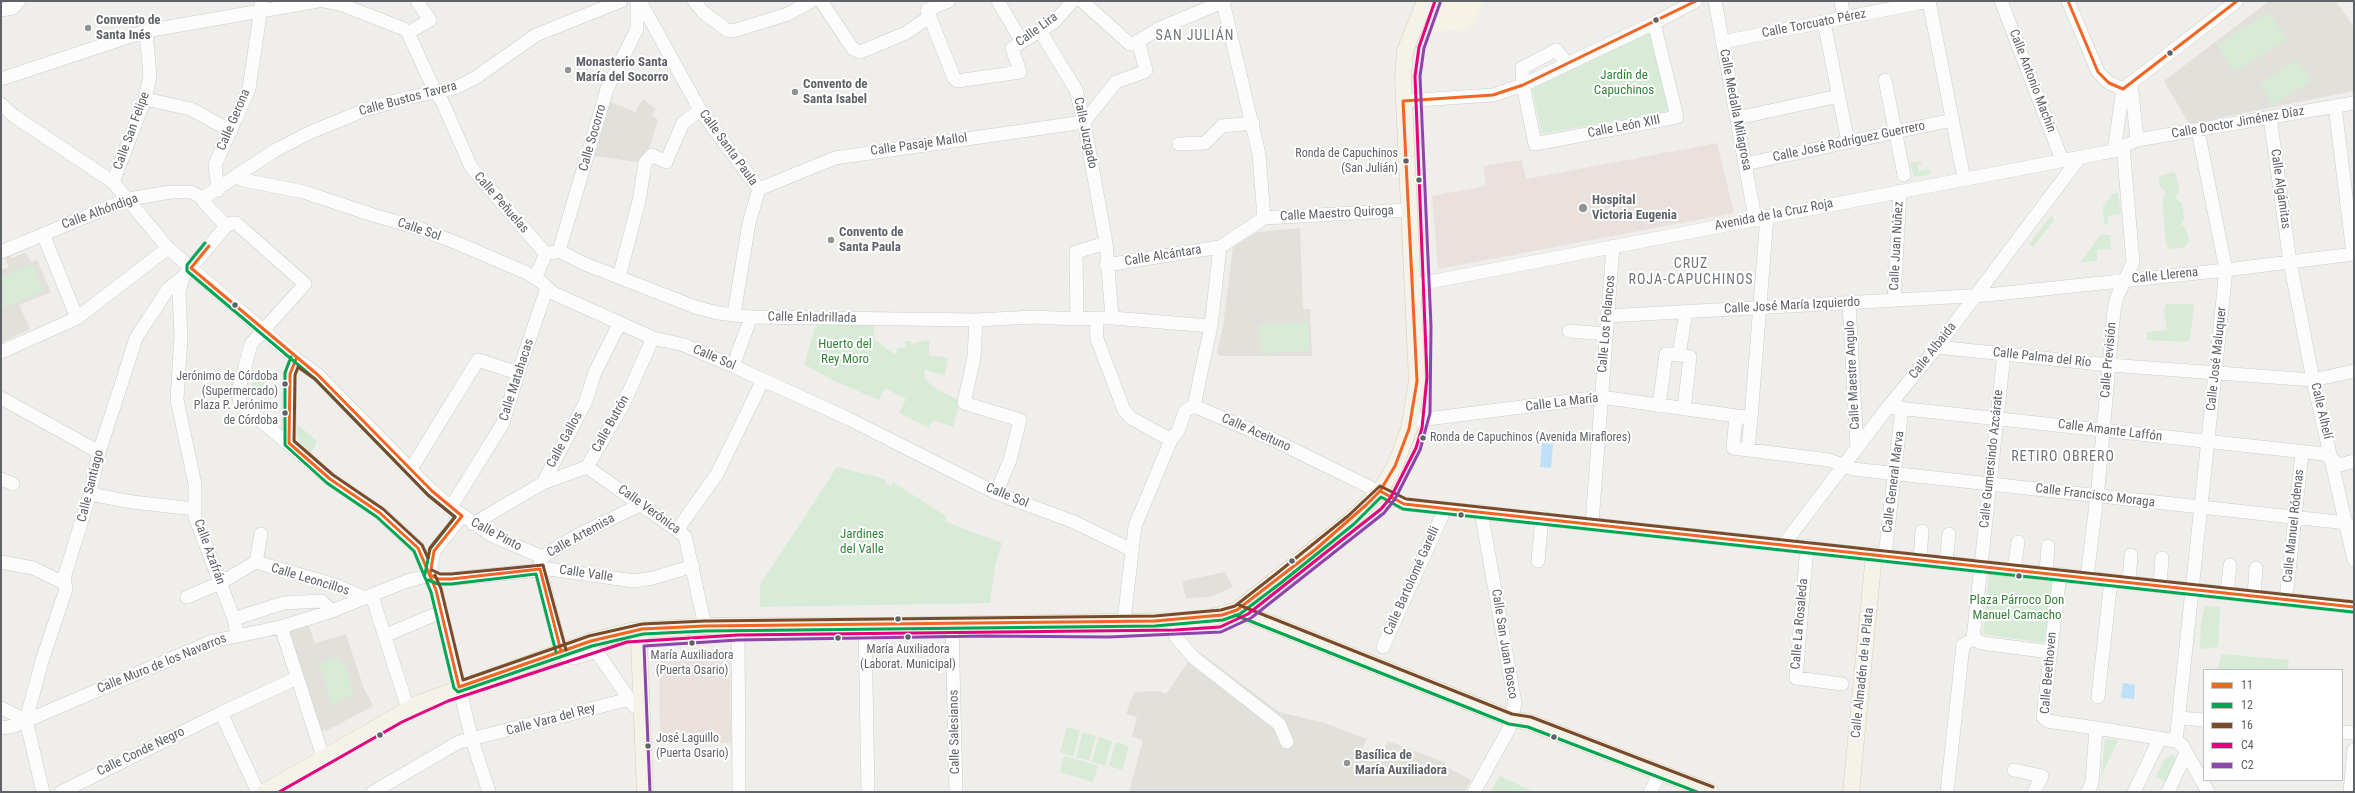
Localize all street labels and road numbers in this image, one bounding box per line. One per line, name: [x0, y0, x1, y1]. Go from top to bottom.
street label: Calle Torcuato Pérez: [1761, 6, 1867, 42]
street label: Calle Lira: [1013, 10, 1061, 50]
street label: Calle Antonio Machin: [2005, 27, 2059, 135]
street label: Calle Medalla Milagrosa: [1716, 48, 1754, 172]
street label: Calle Bustos Tavera: [357, 78, 459, 120]
street label: Calle Gerona: [214, 87, 254, 153]
street label: Calle San Felipe: [111, 90, 153, 172]
street label: Calle Juzgado: [1070, 96, 1100, 170]
street label: Calle Socorro: [576, 103, 610, 173]
street label: Calle Doctor Jiménez Díaz: [2170, 104, 2306, 142]
street label: Calle Santa Paula: [695, 107, 761, 189]
street label: Calle León XIII: [1586, 112, 1662, 142]
street label: Calle José Rodríguez Guerrero: [1772, 118, 1926, 166]
street label: Calle Pasaje Mallol: [870, 130, 968, 160]
street label: Calle Algámitas: [2267, 148, 2293, 230]
street label: Calle Peñuelas: [470, 169, 532, 237]
street label: Calle Alhóndiga: [60, 191, 140, 233]
street label: Avenida de la Cruz Roja: [1713, 196, 1835, 234]
street label: Calle Juan Núñez: [1887, 201, 1907, 291]
street label: Calle Maestro Quiroga: [1280, 203, 1394, 225]
street label: Calle Sol: [395, 215, 443, 245]
street label: Calle Alcántara: [1123, 242, 1203, 270]
street label: Calle Llerena: [2131, 265, 2199, 287]
street label: Calle Los Polancos: [1595, 275, 1619, 373]
street label: Calle José María Izquierdo: [1724, 295, 1860, 317]
street label: Calle José Maluquer: [2204, 306, 2230, 412]
street label: Calle Enladrillada: [767, 309, 857, 327]
street label: Calle Maestre Angulo: [1842, 320, 1864, 430]
street label: Calle Albaida: [1906, 320, 1960, 382]
street label: Calle Previsión: [2098, 321, 2120, 399]
street label: Calle Matahacas: [496, 337, 538, 423]
street label: Calle Sol: [690, 342, 738, 374]
street label: Calle Palma del Río: [1992, 345, 2092, 371]
street label: Calle Alhelí: [2307, 381, 2335, 441]
street label: Calle Gumersindo Azcárate: [1977, 389, 2007, 529]
street label: Calle La María: [1525, 391, 1599, 415]
street label: Calle Butrón: [589, 393, 633, 455]
street label: Calle Gallos: [544, 409, 586, 471]
street label: Calle Aceituno: [1219, 411, 1293, 455]
street label: Calle Amante Laffón: [2057, 417, 2163, 445]
street label: Calle General Marva: [1880, 430, 1908, 534]
street label: Calle Santiago: [74, 448, 108, 524]
street label: Calle Manuel Ródenas: [2280, 469, 2308, 583]
street label: Calle Sol: [983, 480, 1031, 512]
street label: Calle Francisco Moraga: [2034, 481, 2156, 511]
street label: Calle Verónica: [615, 482, 683, 538]
street label: Calle Artemisa: [544, 511, 618, 561]
street label: Calle Pinto: [468, 515, 524, 555]
street label: Calle Azafrán: [190, 517, 228, 587]
street label: Calle Bartolomé Garelli: [1381, 524, 1443, 638]
street label: Calle Leoncillos: [269, 561, 351, 599]
street label: Calle Valle: [558, 563, 614, 585]
street label: Calle La Rosaleda: [1788, 578, 1812, 670]
street label: Calle San Juan Bosco: [1488, 588, 1520, 700]
street label: Calle Almadén de la Plata: [1848, 607, 1878, 739]
street label: Calle Muro de los Navarros: [95, 631, 229, 697]
street label: Calle Beethoven: [2038, 631, 2060, 715]
street label: Calle Salesianos: [946, 690, 964, 774]
street label: Calle Vara del Rey: [505, 701, 597, 739]
street label: Calle Conde Negro: [95, 724, 187, 780]

